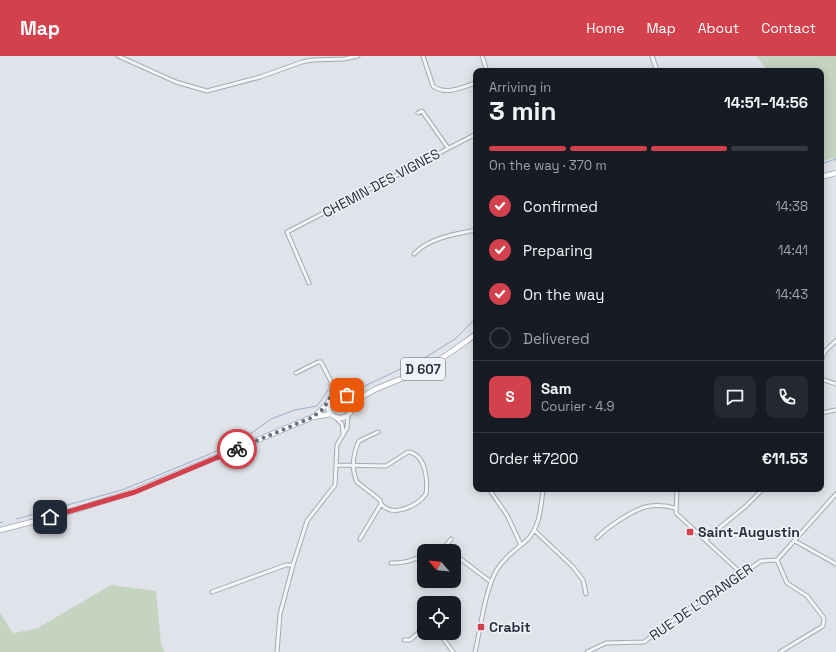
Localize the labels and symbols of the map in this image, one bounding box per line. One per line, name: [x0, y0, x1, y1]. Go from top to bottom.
street label: CHEMIN DES VIGNES: [319, 144, 443, 222]
road number: D 607: [401, 358, 445, 380]
pin: [330, 378, 364, 412]
courier: [217, 429, 257, 469]
pin: [33, 500, 67, 534]
place label: Saint-Augustin: [698, 523, 800, 541]
marker: Saint-Augustin: [685, 527, 695, 537]
north arrow: [417, 544, 461, 588]
street label: RUE DE L'ORANGER: [646, 559, 756, 644]
place label: Crabit: [489, 618, 531, 636]
marker: Crabit: [476, 622, 486, 632]

